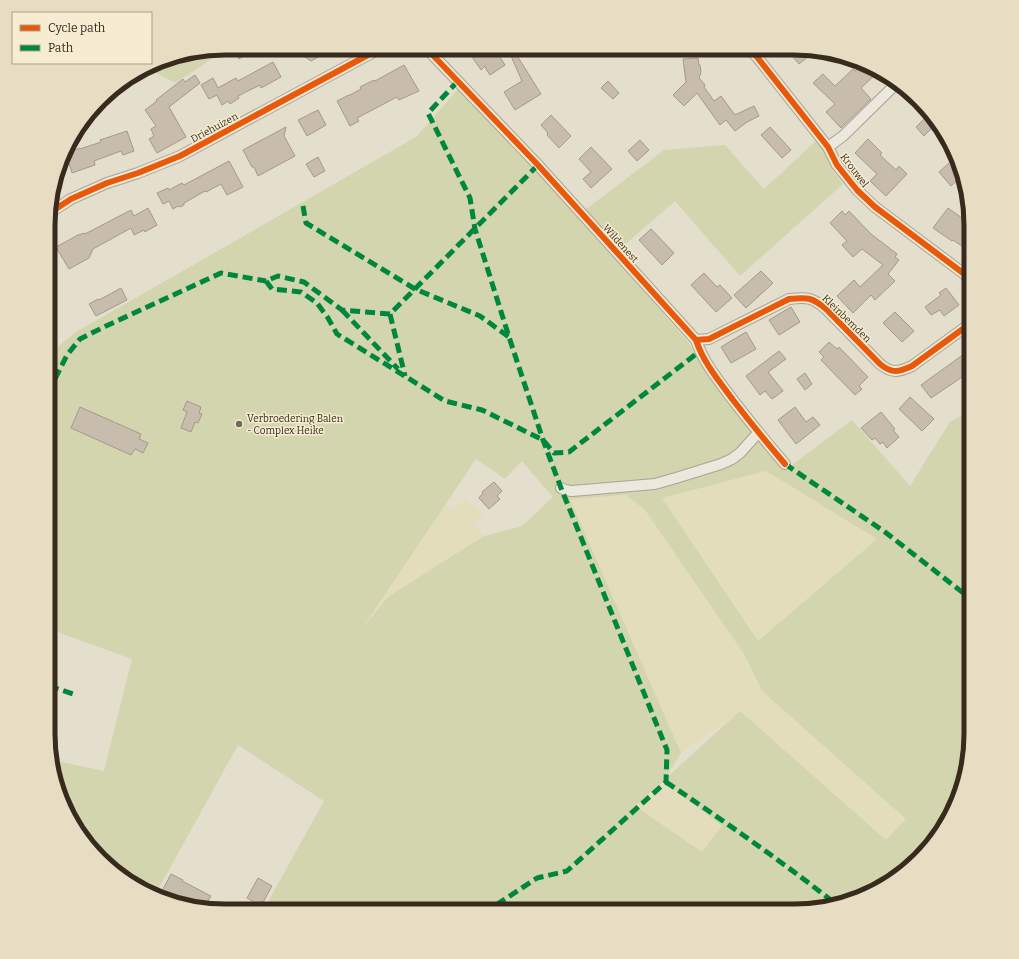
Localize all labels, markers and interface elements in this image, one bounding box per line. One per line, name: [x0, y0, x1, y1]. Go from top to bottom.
legend: [12, 12, 152, 64]
text: Cycle path: [48, 21, 106, 35]
text: Path: [48, 41, 74, 55]
street label: Driehuizen: [189, 110, 241, 145]
street label: Krouwel: [838, 151, 871, 190]
street label: Wildenest: [600, 222, 641, 266]
street label: Kleinbemden: [819, 292, 874, 345]
place label: Verbroedering Balen - Complex Heike: [247, 413, 344, 437]
marker: Verbroedering Balen - Complex Heike: [234, 419, 244, 429]

